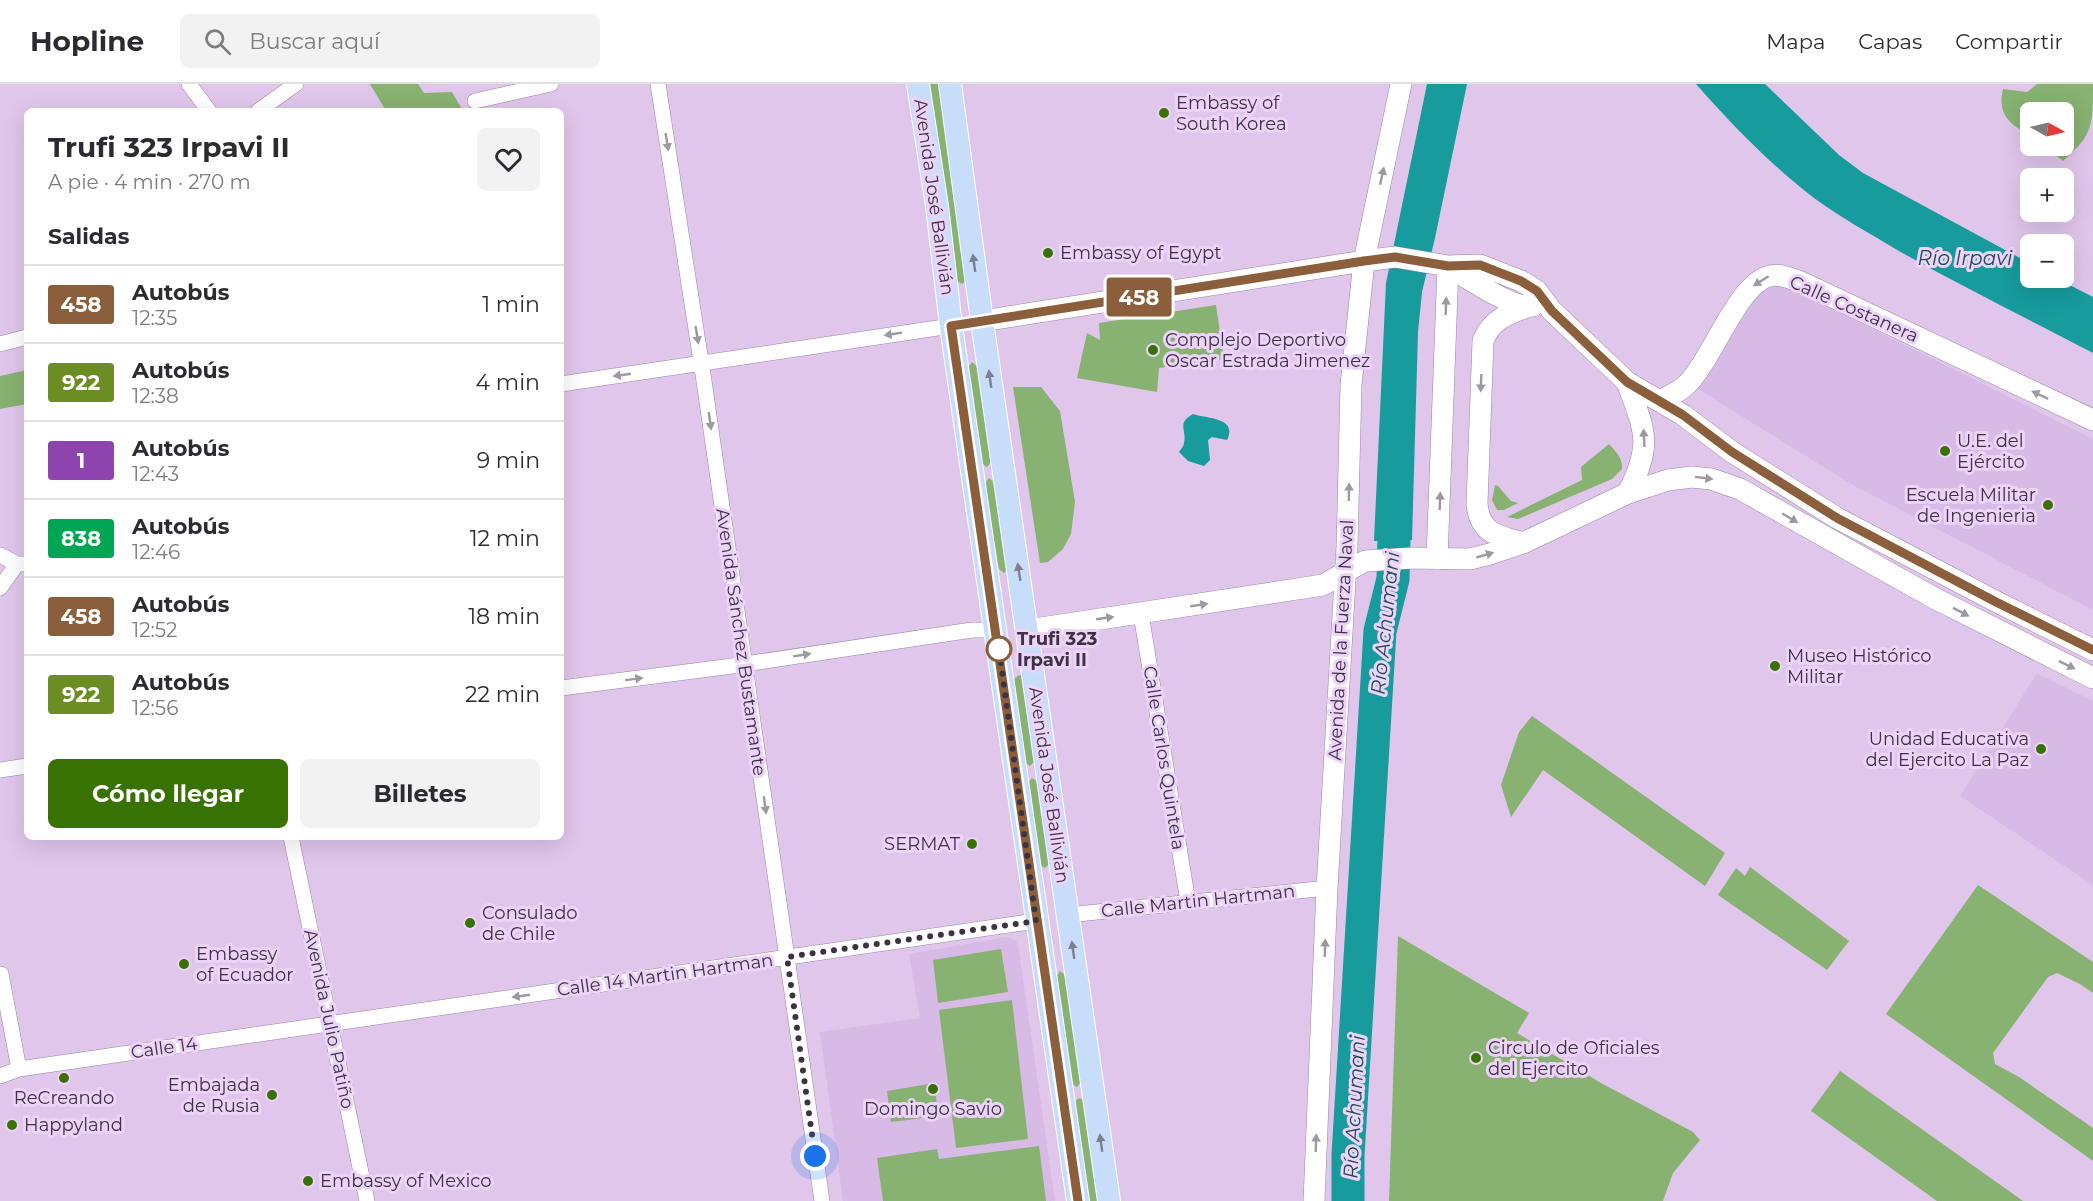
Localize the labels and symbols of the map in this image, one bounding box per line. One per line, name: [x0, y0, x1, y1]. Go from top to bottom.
place label: Embassy of South Korea: [1176, 92, 1287, 135]
street label: Avenida José Ballivián: [909, 97, 959, 297]
north arrow: [2020, 102, 2074, 156]
marker: Embassy of South Korea: [1157, 106, 1171, 120]
one-way arrow: [663, 132, 672, 151]
one-way arrow: [1378, 166, 1387, 185]
place label: Embassy of Egypt: [1060, 242, 1221, 264]
marker: Embassy of Egypt: [1041, 246, 1055, 260]
water label: Río Irpavi: [1918, 246, 2013, 270]
one-way arrow: [969, 254, 979, 273]
street label: Calle Costanera: [1786, 271, 1922, 347]
one-way arrow: [1753, 276, 1769, 287]
line badge: 458: [1104, 278, 1174, 316]
one-way arrow: [1441, 297, 1451, 316]
one-way arrow: [692, 325, 701, 344]
place label: Complejo Deportivo Oscar Estrada Jimenez: [1165, 329, 1370, 372]
one-way arrow: [884, 330, 903, 339]
marker: Complejo Deportivo Oscar Estrada Jimenez: [1146, 343, 1160, 357]
one-way arrow: [613, 370, 632, 379]
one-way arrow: [986, 370, 995, 389]
one-way arrow: [1477, 374, 1486, 393]
one-way arrow: [2030, 390, 2048, 400]
one-way arrow: [705, 412, 714, 431]
one-way arrow: [1639, 429, 1648, 448]
place label: U.E. del Ejército: [1957, 430, 2025, 473]
marker: U.E. del Ejército: [1938, 444, 1952, 458]
one-way arrow: [1695, 474, 1714, 483]
one-way arrow: [1344, 483, 1353, 502]
place label: Escuela Militar de Ingenieria: [1906, 484, 2036, 527]
one-way arrow: [1436, 491, 1445, 510]
marker: Escuela Militar de Ingenieria: [2041, 498, 2055, 512]
street label: Avenida Sánchez Bustamante: [711, 507, 771, 777]
one-way arrow: [1782, 513, 1799, 523]
street label: Avenida de la Fuerza Naval: [1324, 519, 1358, 761]
water label: Río Achumani: [1366, 550, 1405, 696]
one-way arrow: [1476, 550, 1494, 560]
one-way arrow: [1015, 562, 1024, 581]
one-way arrow: [1189, 600, 1208, 609]
one-way arrow: [1952, 606, 1970, 616]
one-way arrow: [1096, 614, 1115, 623]
place label: Trufi 323 Irpavi II: [1017, 628, 1098, 671]
marker: Trufi 323 Irpavi II: [986, 636, 1012, 662]
place label: Museo Histórico Militar: [1787, 645, 1932, 688]
one-way arrow: [793, 651, 812, 660]
marker: Museo Histórico Militar: [1768, 659, 1782, 673]
one-way arrow: [2059, 661, 2076, 670]
street label: Calle Carlos Quintela: [1139, 664, 1189, 852]
one-way arrow: [624, 674, 643, 683]
street label: Avenida José Ballivián: [1024, 685, 1074, 885]
place label: Unidad Educativa del Ejercito La Paz: [1865, 728, 2029, 771]
marker: Unidad Educativa del Ejercito La Paz: [2034, 742, 2048, 756]
one-way arrow: [760, 796, 769, 815]
place label: SERMAT: [884, 833, 961, 855]
marker: SERMAT: [965, 837, 979, 851]
street label: Calle Martin Hartman: [1100, 880, 1296, 922]
place label: Consulado de Chile: [482, 902, 578, 945]
marker: Consulado de Chile: [463, 916, 477, 930]
street label: Avenida Julio Patiño: [299, 927, 359, 1111]
one-way arrow: [1320, 938, 1329, 957]
one-way arrow: [1069, 940, 1078, 959]
place label: Embassy of Ecuador: [196, 943, 294, 986]
street label: Calle 14 Martin Hartman: [556, 949, 774, 1001]
marker: Embassy of Ecuador: [177, 957, 191, 971]
one-way arrow: [512, 992, 531, 1001]
street label: Calle 14: [129, 1032, 199, 1064]
water label: Río Achumani: [1338, 1034, 1370, 1179]
place label: Circulo de Oficiales del Ejercito: [1488, 1037, 1660, 1080]
marker: Circulo de Oficiales del Ejercito: [1469, 1051, 1483, 1065]
marker: ReCreando: [57, 1071, 71, 1085]
place label: Embajada de Rusia: [168, 1074, 260, 1117]
marker: Domingo Savio: [926, 1082, 940, 1096]
place label: ReCreando: [14, 1087, 114, 1109]
marker: Embajada de Rusia: [265, 1088, 279, 1102]
place label: Domingo Savio: [864, 1098, 1002, 1120]
place label: Happyland: [24, 1114, 123, 1136]
marker: Happyland: [5, 1118, 19, 1132]
one-way arrow: [1096, 1133, 1105, 1152]
one-way arrow: [1312, 1133, 1321, 1152]
your location: [800, 1141, 830, 1171]
place label: Embassy of Mexico: [320, 1170, 492, 1192]
marker: Embassy of Mexico: [301, 1174, 315, 1188]

